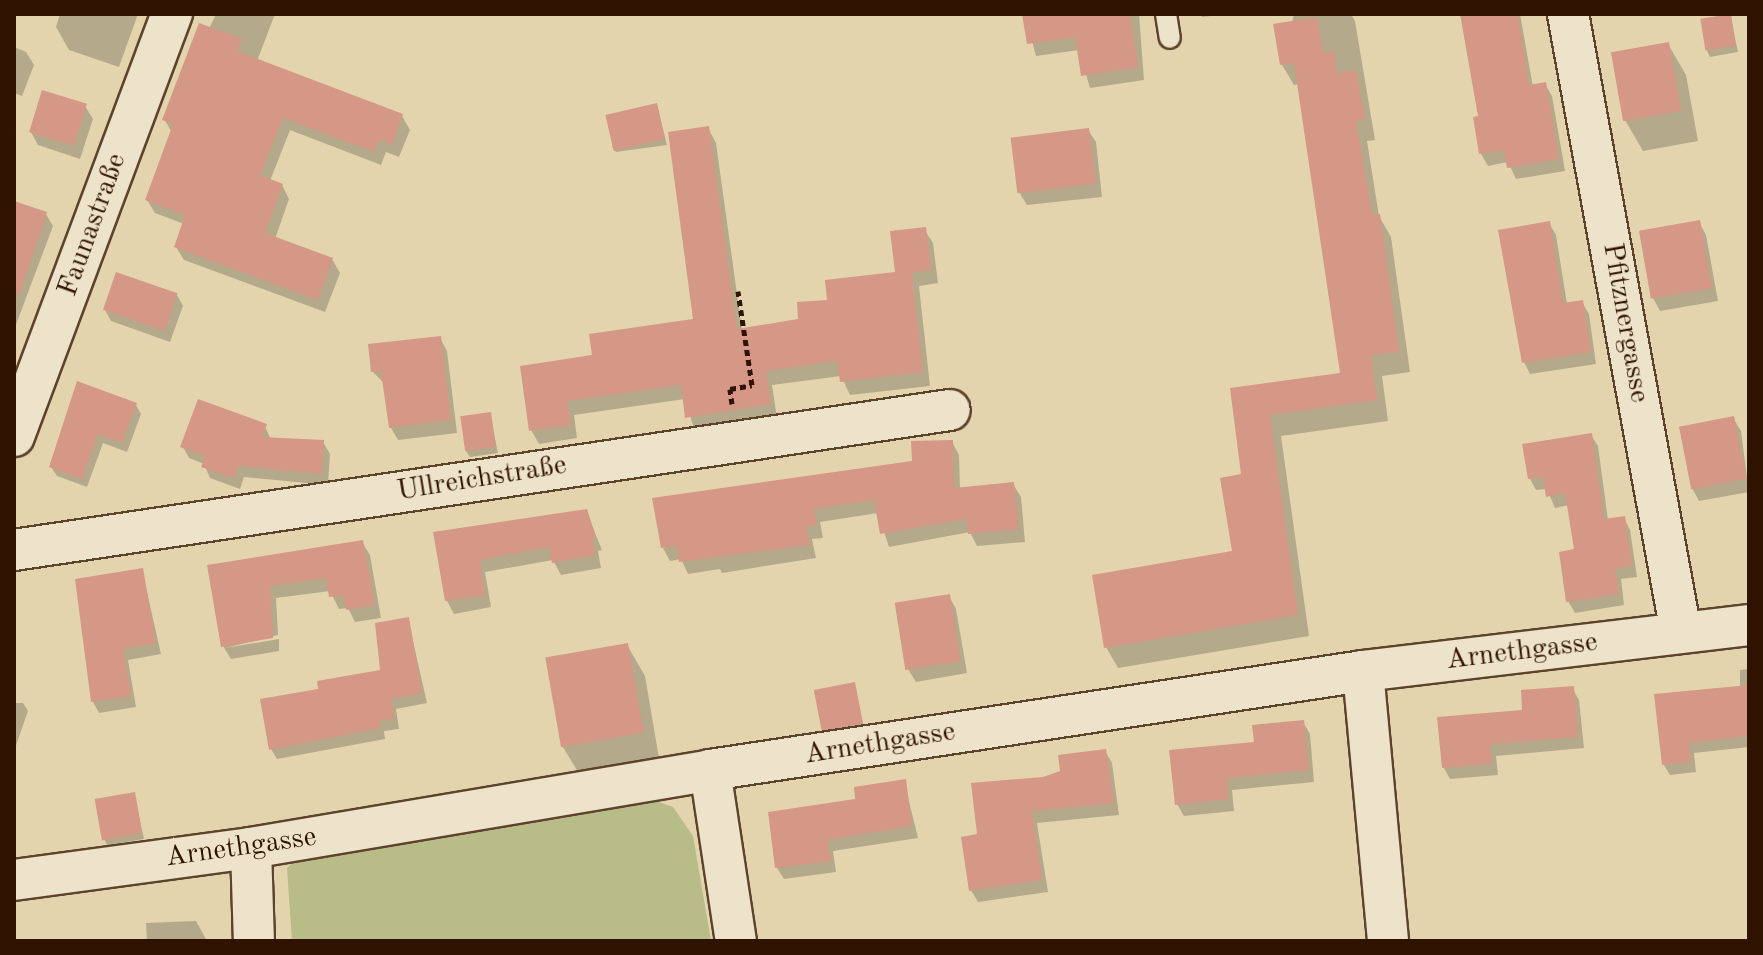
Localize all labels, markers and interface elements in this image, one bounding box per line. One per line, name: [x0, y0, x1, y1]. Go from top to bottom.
street label: Faunastraße: [52, 149, 134, 301]
street label: Pfitznergasse: [1594, 241, 1656, 405]
street label: Ullreichstraße: [395, 449, 569, 509]
street label: Arnethgasse: [1444, 626, 1600, 678]
street label: Arnethgasse: [802, 716, 958, 772]
street label: Arnethgasse: [163, 821, 319, 875]

